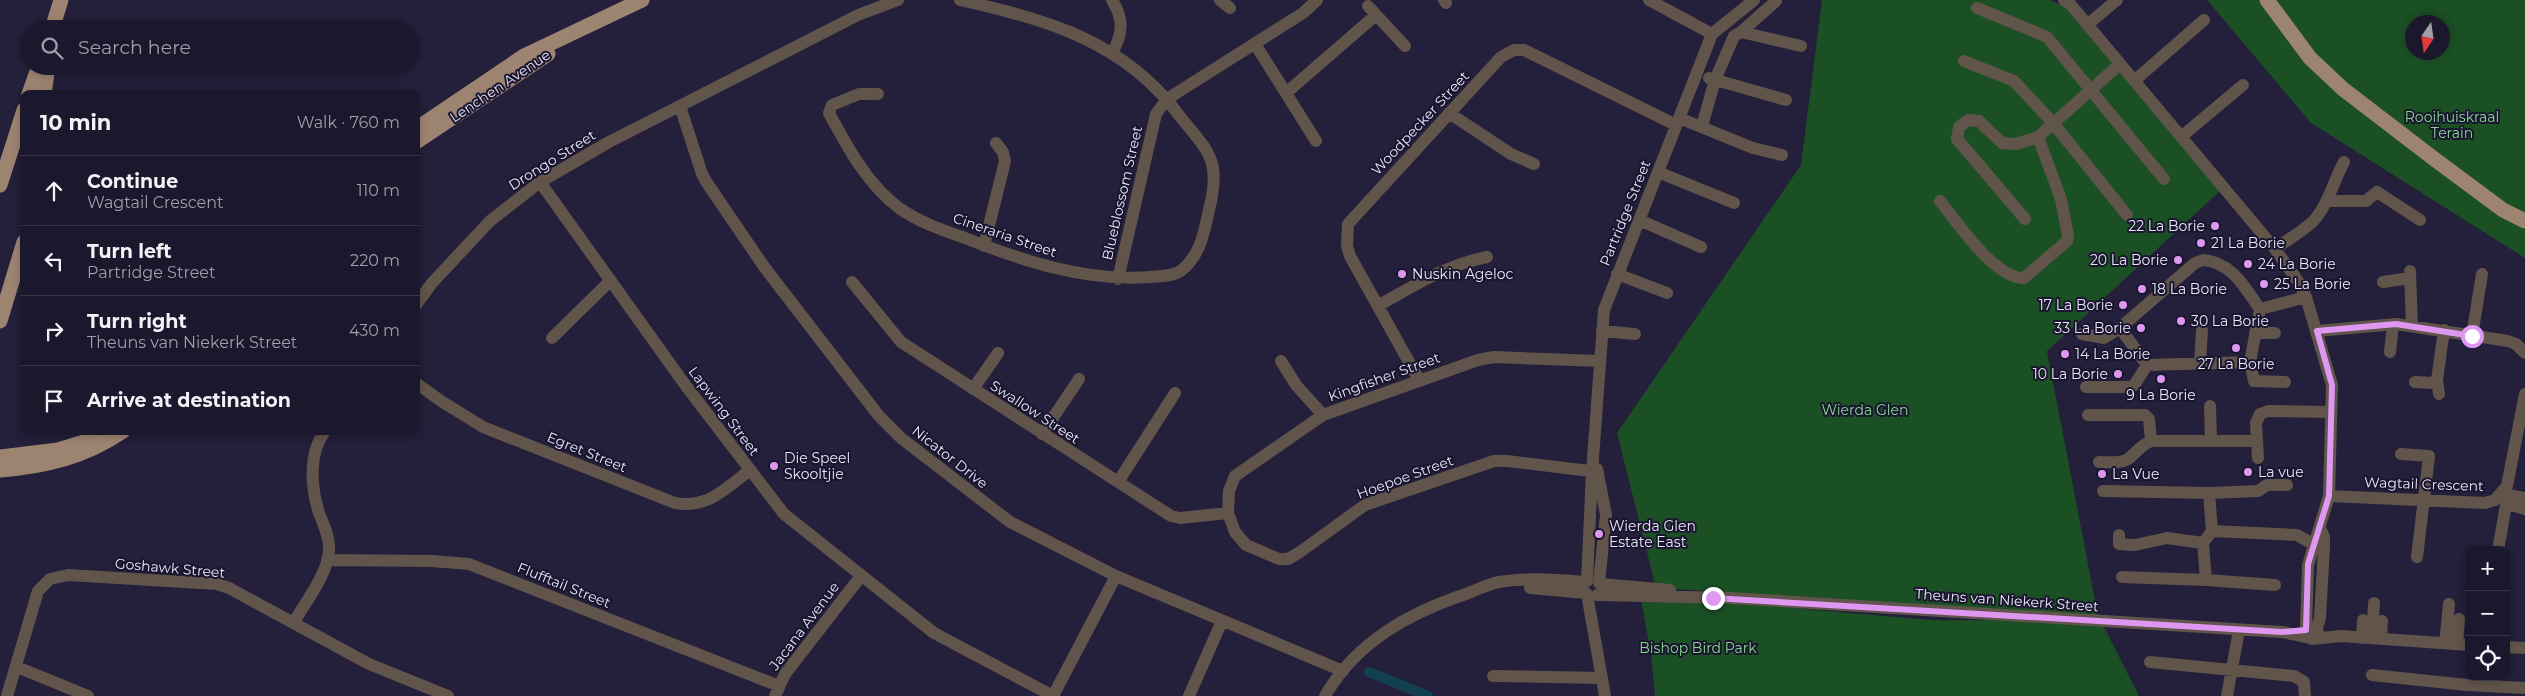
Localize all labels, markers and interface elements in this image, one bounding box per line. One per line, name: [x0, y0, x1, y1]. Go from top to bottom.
north arrow: [2405, 15, 2450, 60]
search box: [20, 20, 420, 75]
icon: search: [38, 34, 66, 62]
text: Search here: [78, 36, 191, 59]
street label: Lenchen Avenue: [446, 46, 554, 126]
street label: Woodpecker Street: [1367, 67, 1473, 179]
park label: Rooihuiskraal Terain: [2405, 108, 2499, 142]
text: 10 min: [40, 110, 111, 135]
text: Walk · 760 m: [297, 113, 400, 132]
street label: Blueblossom Street: [1098, 124, 1146, 262]
street label: Drongo Street: [505, 126, 599, 194]
street label: Partridge Street: [1596, 157, 1655, 268]
text: Continue: [87, 170, 178, 193]
icon: ahead: [40, 177, 68, 205]
text: 110 m: [357, 181, 400, 200]
text: Wagtail Crescent: [87, 193, 224, 212]
street label: Cineraria Street: [951, 209, 1059, 261]
place label: 22 La Borie: [2128, 217, 2205, 235]
marker: 22 La Borie: [2209, 220, 2221, 232]
place label: 21 La Borie: [2211, 234, 2285, 252]
marker: 21 La Borie: [2195, 237, 2207, 249]
text: Turn left: [87, 240, 172, 263]
icon: left: [40, 247, 68, 275]
text: 220 m: [350, 251, 400, 270]
place label: 20 La Borie: [2090, 251, 2168, 269]
marker: 20 La Borie: [2172, 254, 2184, 266]
place label: 24 La Borie: [2258, 255, 2336, 273]
marker: 24 La Borie: [2242, 258, 2254, 270]
text: Partridge Street: [87, 263, 215, 282]
place label: Nuskin Ageloc: [1412, 265, 1513, 283]
marker: Nuskin Ageloc: [1396, 268, 1408, 280]
place label: 25 La Borie: [2274, 275, 2351, 293]
marker: 25 La Borie: [2258, 278, 2270, 290]
place label: 18 La Borie: [2152, 280, 2227, 298]
marker: 18 La Borie: [2136, 283, 2148, 295]
place label: 17 La Borie: [2039, 296, 2113, 314]
marker: 17 La Borie: [2117, 299, 2129, 311]
text: Turn right: [87, 310, 187, 333]
place label: 30 La Borie: [2191, 312, 2269, 330]
marker: 30 La Borie: [2175, 315, 2187, 327]
icon: right: [40, 317, 68, 345]
place label: 33 La Borie: [2054, 319, 2131, 337]
text: 430 m: [349, 321, 400, 340]
marker: 33 La Borie: [2135, 322, 2147, 334]
route start: [2461, 325, 2484, 348]
text: Theuns van Niekerk Street: [87, 333, 297, 352]
marker: 27 La Borie: [2230, 342, 2242, 354]
place label: 14 La Borie: [2075, 345, 2150, 363]
street label: Kingfisher Street: [1326, 348, 1443, 406]
marker: 14 La Borie: [2059, 348, 2071, 360]
place label: 27 La Borie: [2197, 355, 2275, 373]
street label: Lapwing Street: [685, 363, 764, 459]
place label: 10 La Borie: [2033, 365, 2108, 383]
marker: 10 La Borie: [2112, 368, 2124, 380]
marker: 9 La Borie: [2155, 373, 2167, 385]
street label: Swallow Street: [987, 376, 1083, 448]
place label: 9 La Borie: [2126, 386, 2196, 404]
icon: arrive: [40, 387, 68, 415]
text: Arrive at destination: [87, 389, 291, 412]
park label: Wierda Glen: [1822, 401, 1908, 419]
street label: Nicator Drive: [908, 422, 992, 492]
street label: Egret Street: [544, 428, 630, 476]
place label: Die Speel Skooltjie: [784, 449, 850, 483]
street label: Hoepoe Street: [1354, 451, 1456, 503]
marker: Die Speel Skooltjie: [768, 460, 780, 472]
place label: La vue: [2258, 463, 2304, 481]
place label: La Vue: [2112, 465, 2159, 483]
marker: La vue: [2242, 466, 2254, 478]
marker: La Vue: [2096, 468, 2108, 480]
street label: Wagtail Crescent: [2364, 473, 2484, 495]
place label: Wierda Glen Estate East: [1609, 517, 1696, 551]
marker: Wierda Glen Estate East: [1593, 528, 1605, 540]
map controls: [2465, 546, 2510, 681]
button: +: [2465, 546, 2510, 591]
street label: Goshawk Street: [114, 554, 226, 582]
street label: Flufftail Street: [515, 558, 613, 612]
street label: Jacana Avenue: [764, 578, 843, 674]
street label: Theuns van Niekerk Street: [1915, 585, 2100, 615]
route end: [1702, 587, 1725, 610]
button: −: [2465, 591, 2510, 636]
button: locate: [2465, 636, 2510, 681]
park label: Bishop Bird Park: [1639, 639, 1757, 657]

